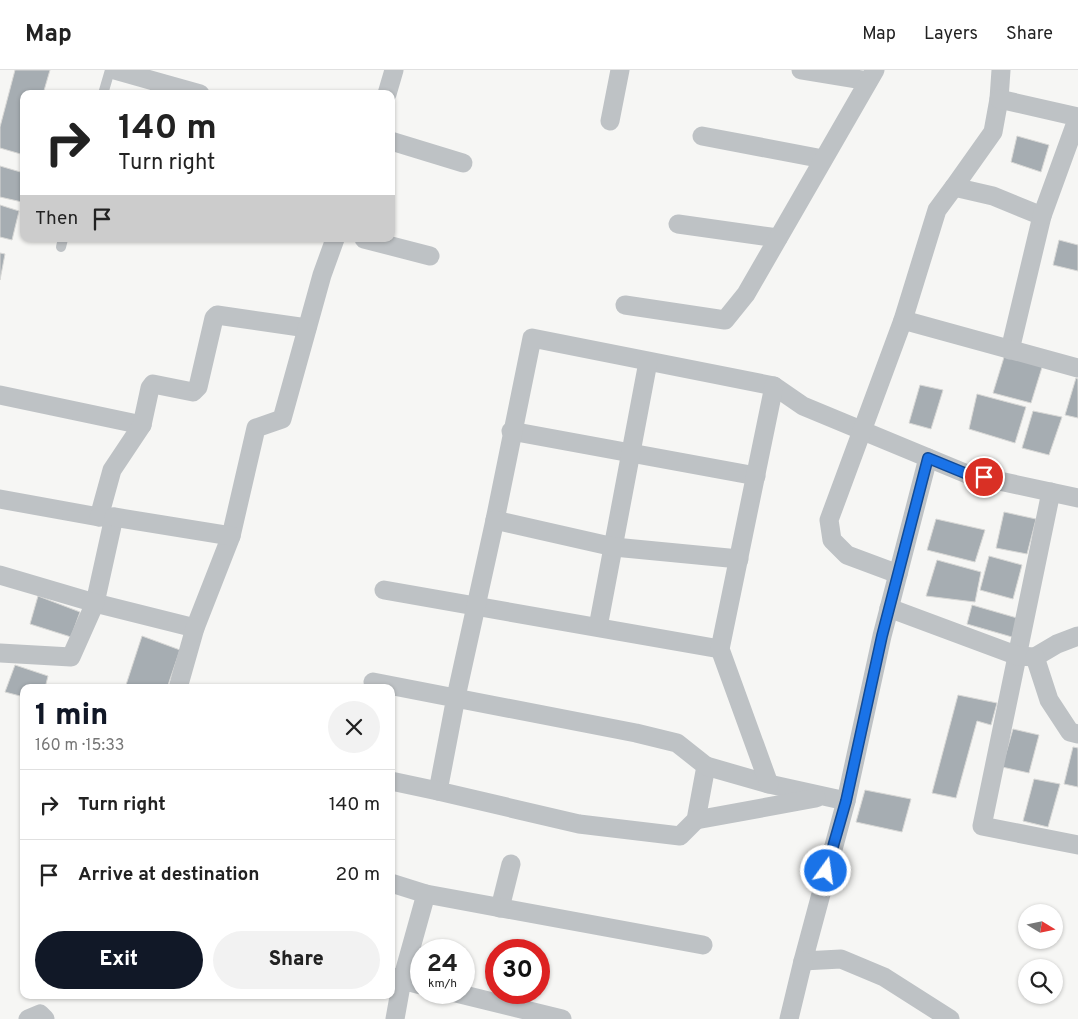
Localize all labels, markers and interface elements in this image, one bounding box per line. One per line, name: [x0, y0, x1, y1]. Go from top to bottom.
text: Map: [25, 20, 72, 50]
text: Map: [862, 23, 896, 46]
text: Layers: [924, 23, 978, 46]
text: Share: [1006, 23, 1053, 46]
text: 140 m: [118, 107, 217, 151]
icon: right: [35, 110, 100, 175]
text: Turn right: [118, 150, 215, 177]
icon: arrive: [88, 205, 116, 233]
text: Then: [35, 207, 78, 231]
pin: [963, 456, 1005, 498]
icon: arrive: [970, 463, 998, 491]
text: 1 min: [35, 698, 108, 735]
button: close: [328, 701, 380, 753]
text: 160 m · 15:33: [35, 736, 124, 756]
icon: right: [35, 791, 63, 819]
text: Turn right: [78, 793, 166, 817]
text: 140 m: [329, 793, 380, 817]
position arrow: [799, 844, 851, 896]
icon: arrive: [35, 861, 63, 889]
text: Arrive at destination: [78, 863, 259, 887]
text: 20 m: [336, 863, 380, 887]
north arrow: [1018, 904, 1062, 949]
map controls: [1018, 904, 1063, 1004]
button: Exit: [35, 931, 203, 989]
button: Share: [213, 931, 380, 989]
speed limit sign: 30: [485, 939, 550, 1004]
text: 24: [427, 949, 458, 981]
button: search: [1018, 959, 1063, 1004]
text: km/h: [428, 976, 457, 992]

